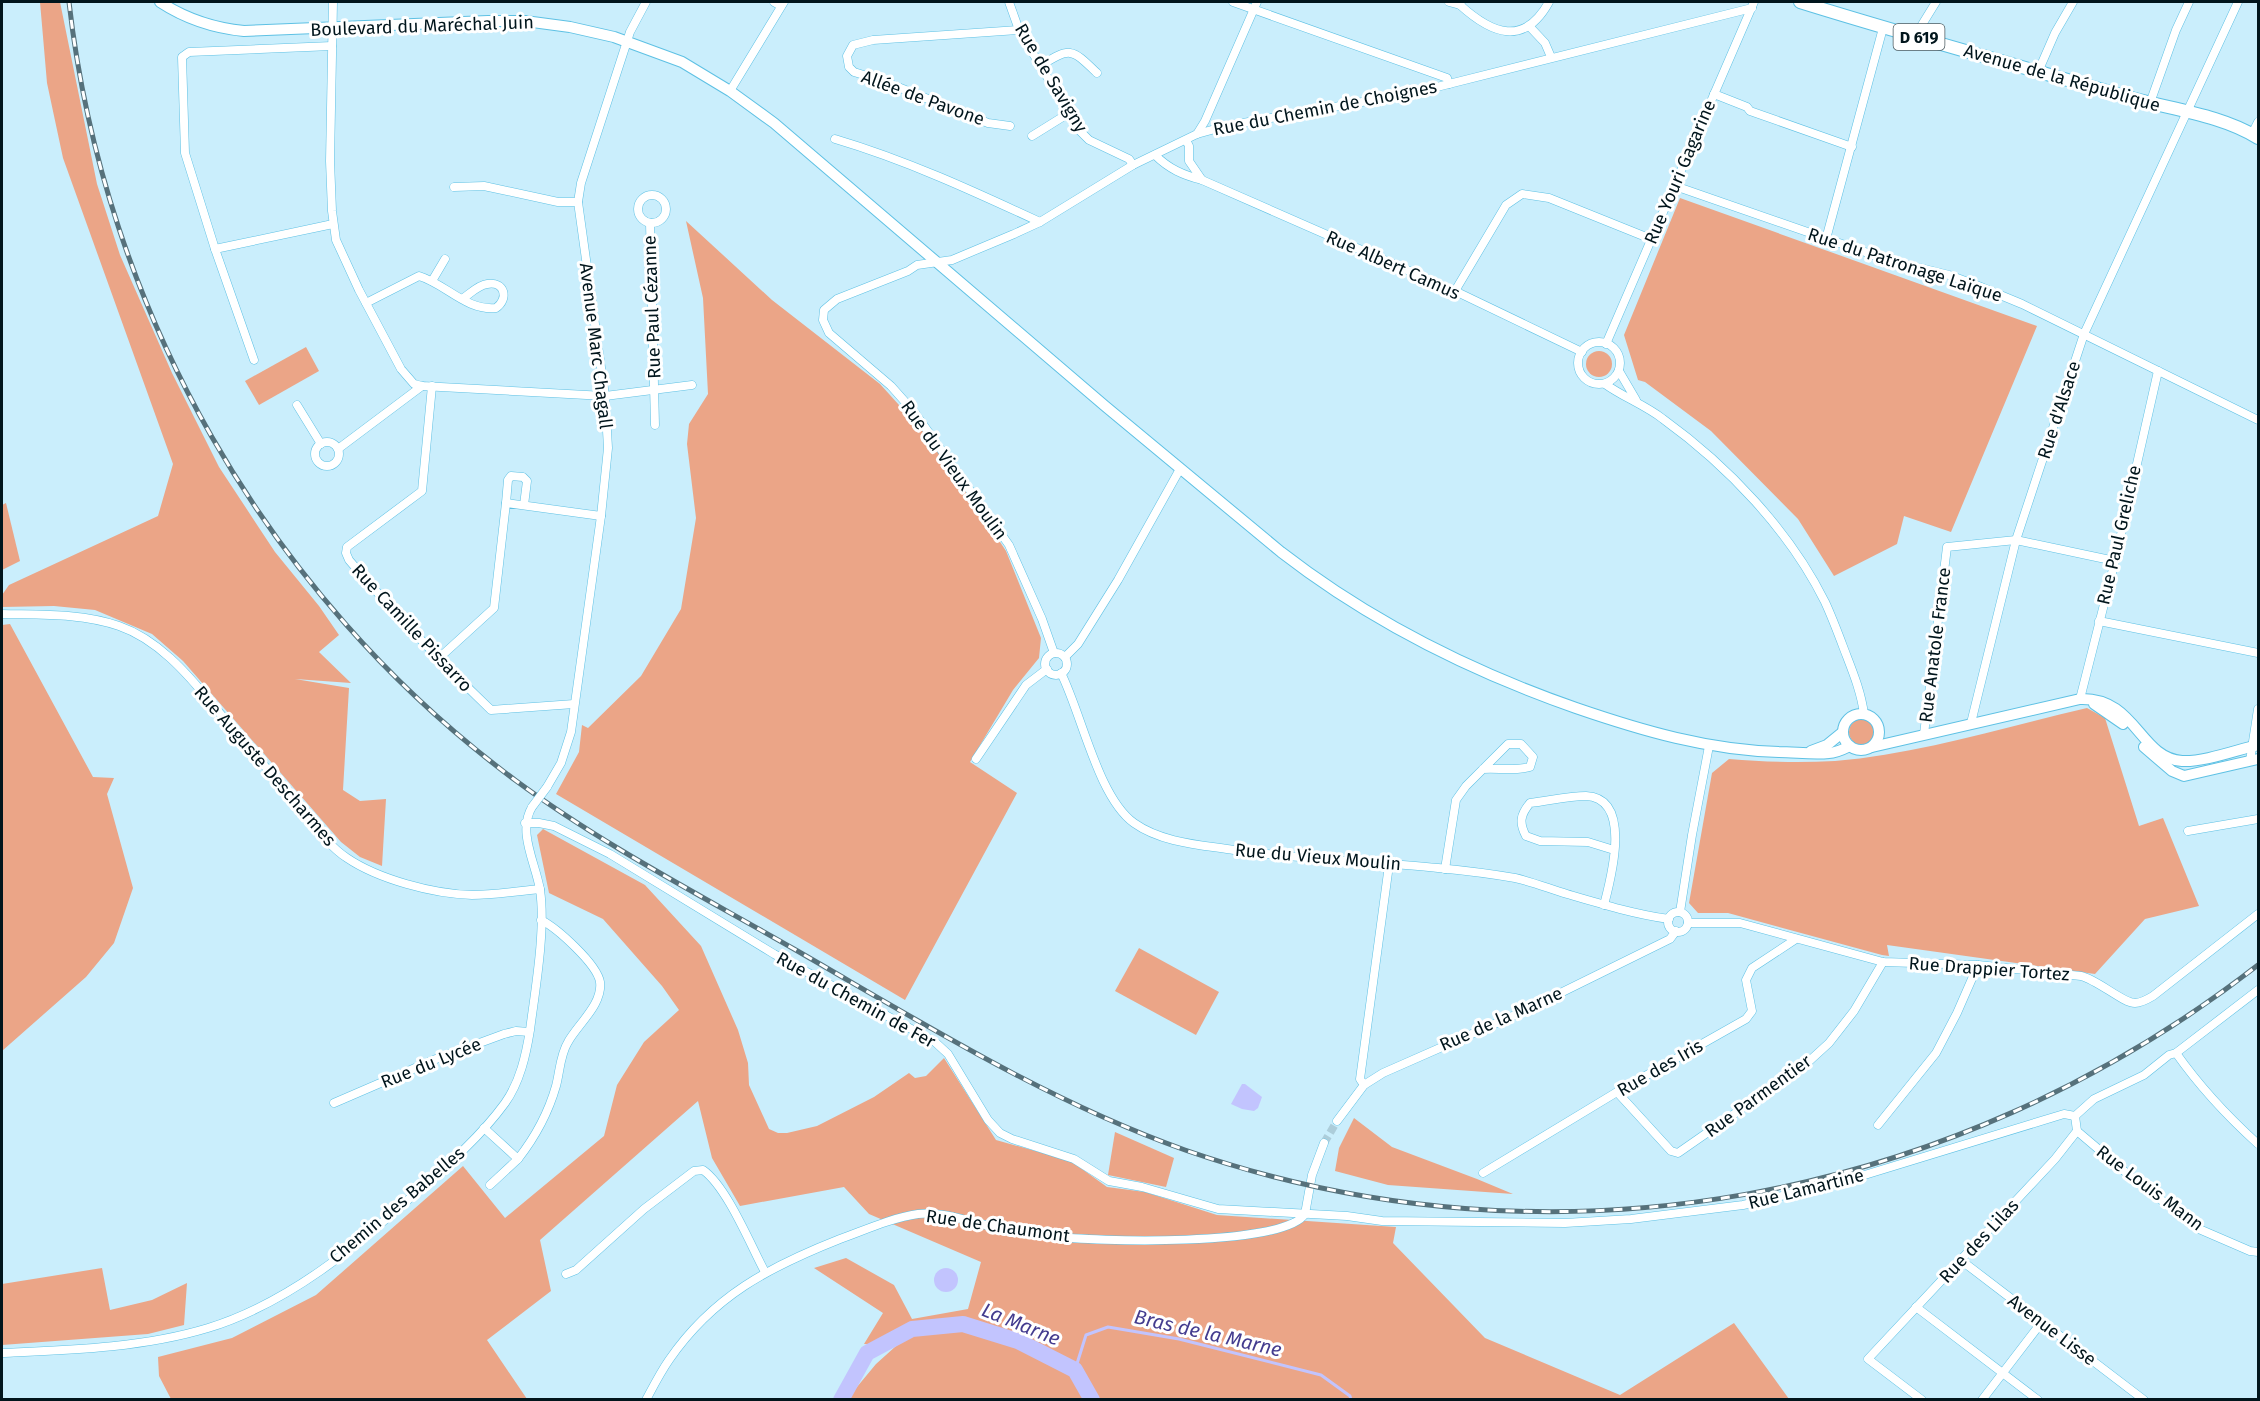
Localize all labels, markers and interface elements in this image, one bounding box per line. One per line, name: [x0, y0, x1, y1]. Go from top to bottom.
street label: Boulevard du Maréchal Juin: [310, 11, 534, 41]
street label: Rue de Savigny: [1010, 20, 1092, 137]
road number: D 619: [1894, 24, 1944, 50]
street label: Avenue de la République: [1961, 39, 2163, 117]
street label: Allée de Pavone: [859, 66, 987, 130]
street label: Rue du Chemin de Choignes: [1211, 75, 1439, 141]
street label: Rue Youri Gagarine: [1640, 96, 1720, 248]
street label: Rue du Patronage Laïque: [1805, 223, 2005, 307]
street label: Rue Albert Camus: [1323, 226, 1463, 304]
street label: Rue Paul Cézanne: [639, 235, 665, 379]
street label: Avenue Marc Chagall: [575, 262, 617, 430]
street label: Rue d'Alsace: [2033, 358, 2085, 462]
street label: Rue du Vieux Moulin: [896, 396, 1012, 544]
street label: Rue Paul Greliche: [2092, 463, 2146, 607]
street label: Rue Camille Pissarro: [347, 559, 477, 697]
street label: Rue Anatole France: [1915, 566, 1955, 724]
street label: Rue Auguste Descharmes: [189, 681, 341, 851]
street label: Rue du Vieux Moulin: [1234, 839, 1402, 875]
street label: Rue du Chemin de Fer: [773, 947, 939, 1053]
street label: Rue Drappier Tortez: [1908, 952, 2070, 986]
street label: Rue de la Marne: [1436, 982, 1566, 1056]
street label: Rue du Lycée: [378, 1033, 484, 1093]
street label: Rue des Iris: [1613, 1035, 1707, 1101]
street label: Rue Parmentier: [1700, 1050, 1816, 1142]
street label: Rue Louis Mann: [2092, 1141, 2208, 1235]
street label: Chemin des Babelles: [325, 1142, 469, 1268]
street label: Rue Lamartine: [1746, 1164, 1866, 1214]
street label: Rue des Lilas: [1934, 1194, 2024, 1288]
street label: Rue de Chaumont: [925, 1205, 1072, 1247]
street label: Avenue Lisse: [2003, 1290, 2101, 1370]
water label: La Marne: [978, 1297, 1064, 1351]
water label: Bras de la Marne: [1132, 1304, 1284, 1362]

